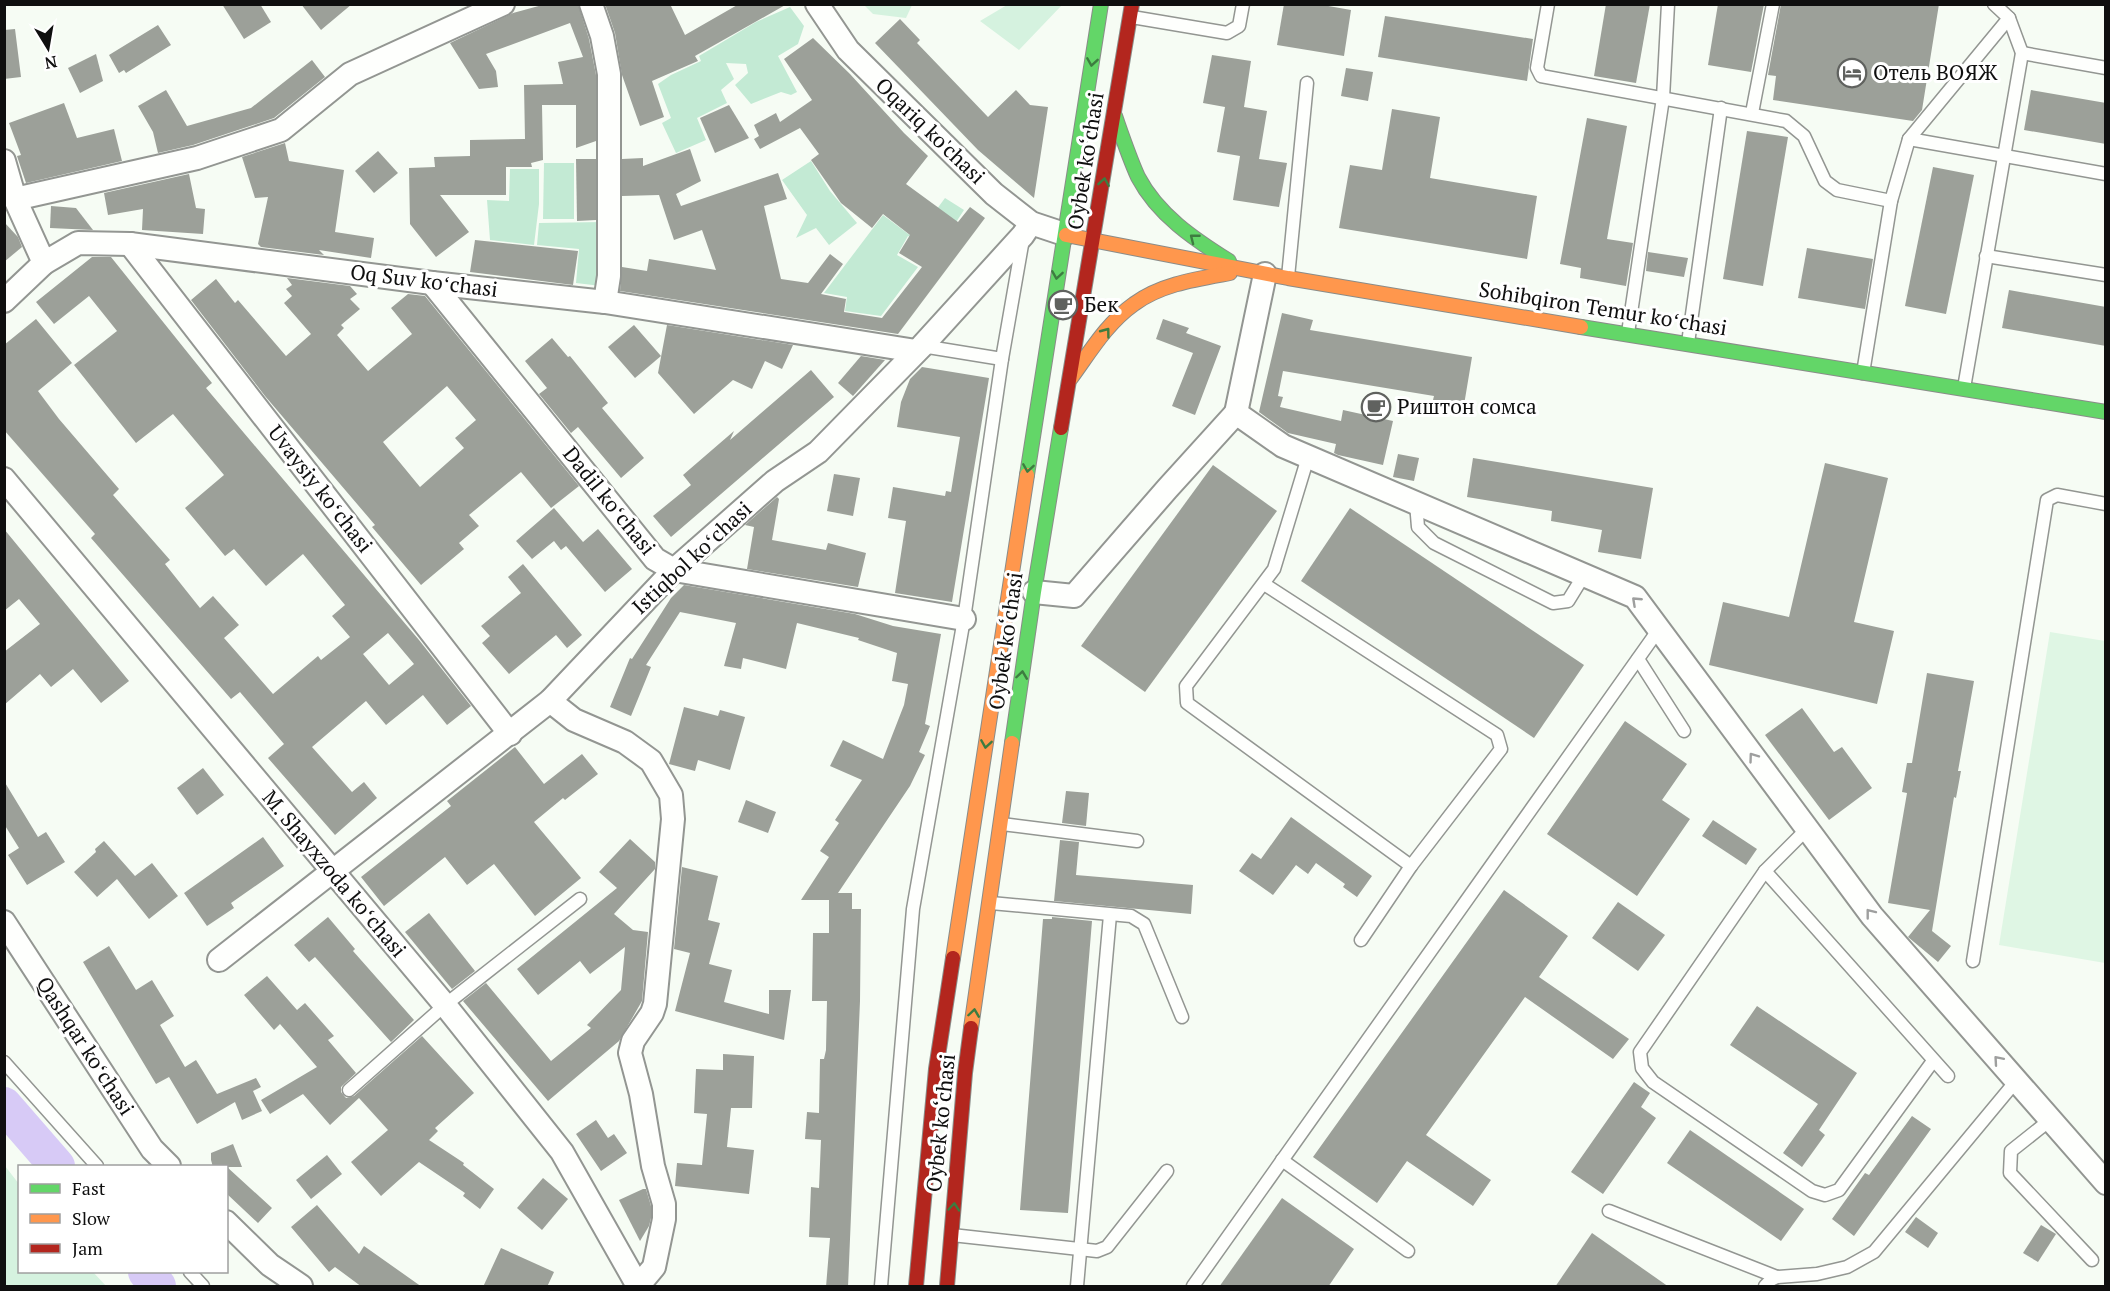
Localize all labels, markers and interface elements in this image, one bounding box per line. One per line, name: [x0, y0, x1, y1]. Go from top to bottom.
north arrow: [18, 18, 78, 78]
text: N: [43, 51, 59, 75]
one-way arrow: [1086, 57, 1099, 67]
hotel icon: Отель ВОЯЖ: [1836, 57, 1868, 89]
place label: Отель ВОЯЖ: [1873, 58, 1998, 86]
street label: Oqariq ko'chasi: [870, 71, 991, 190]
street label: Oybek ko‘chasi: [1060, 90, 1110, 232]
one-way arrow: [1097, 177, 1109, 187]
one-way arrow: [1190, 234, 1201, 245]
street label: Oq Suv koʻchasi: [349, 257, 500, 303]
one-way arrow: [1052, 271, 1064, 280]
street label: Sohibqiron Temur koʻchasi: [1477, 275, 1729, 341]
cafe icon: Бек: [1047, 289, 1079, 321]
place label: Бек: [1084, 290, 1119, 318]
one-way arrow: [1099, 328, 1110, 339]
cafe icon: Риштон сомса: [1360, 391, 1392, 423]
place label: Риштон сомса: [1397, 392, 1537, 420]
street label: Uvaysiy koʻchasi: [262, 419, 379, 558]
street label: Dadil koʻchasi: [557, 440, 662, 561]
one-way arrow: [1022, 463, 1035, 473]
street label: Istiqbol koʻchasi: [625, 495, 757, 620]
street label: Oybek ko‘chasi: [981, 570, 1029, 712]
one-way arrow: [1633, 597, 1643, 608]
one-way arrow: [1016, 670, 1028, 679]
one-way arrow: [980, 739, 992, 749]
one-way arrow: [1749, 752, 1760, 763]
street label: M. Shayxzoda koʻchasi: [257, 784, 413, 963]
one-way arrow: [1866, 909, 1877, 920]
street label: Qashqar koʻchasi: [30, 971, 141, 1120]
one-way arrow: [967, 1009, 979, 1018]
street label: Oybek ko‘chasi: [919, 1052, 961, 1193]
one-way arrow: [1994, 1056, 2005, 1067]
legend: [18, 1165, 228, 1273]
text: Fast: [72, 1176, 106, 1200]
one-way arrow: [947, 1203, 960, 1212]
text: Slow: [72, 1206, 111, 1230]
text: Jam: [72, 1236, 103, 1260]

